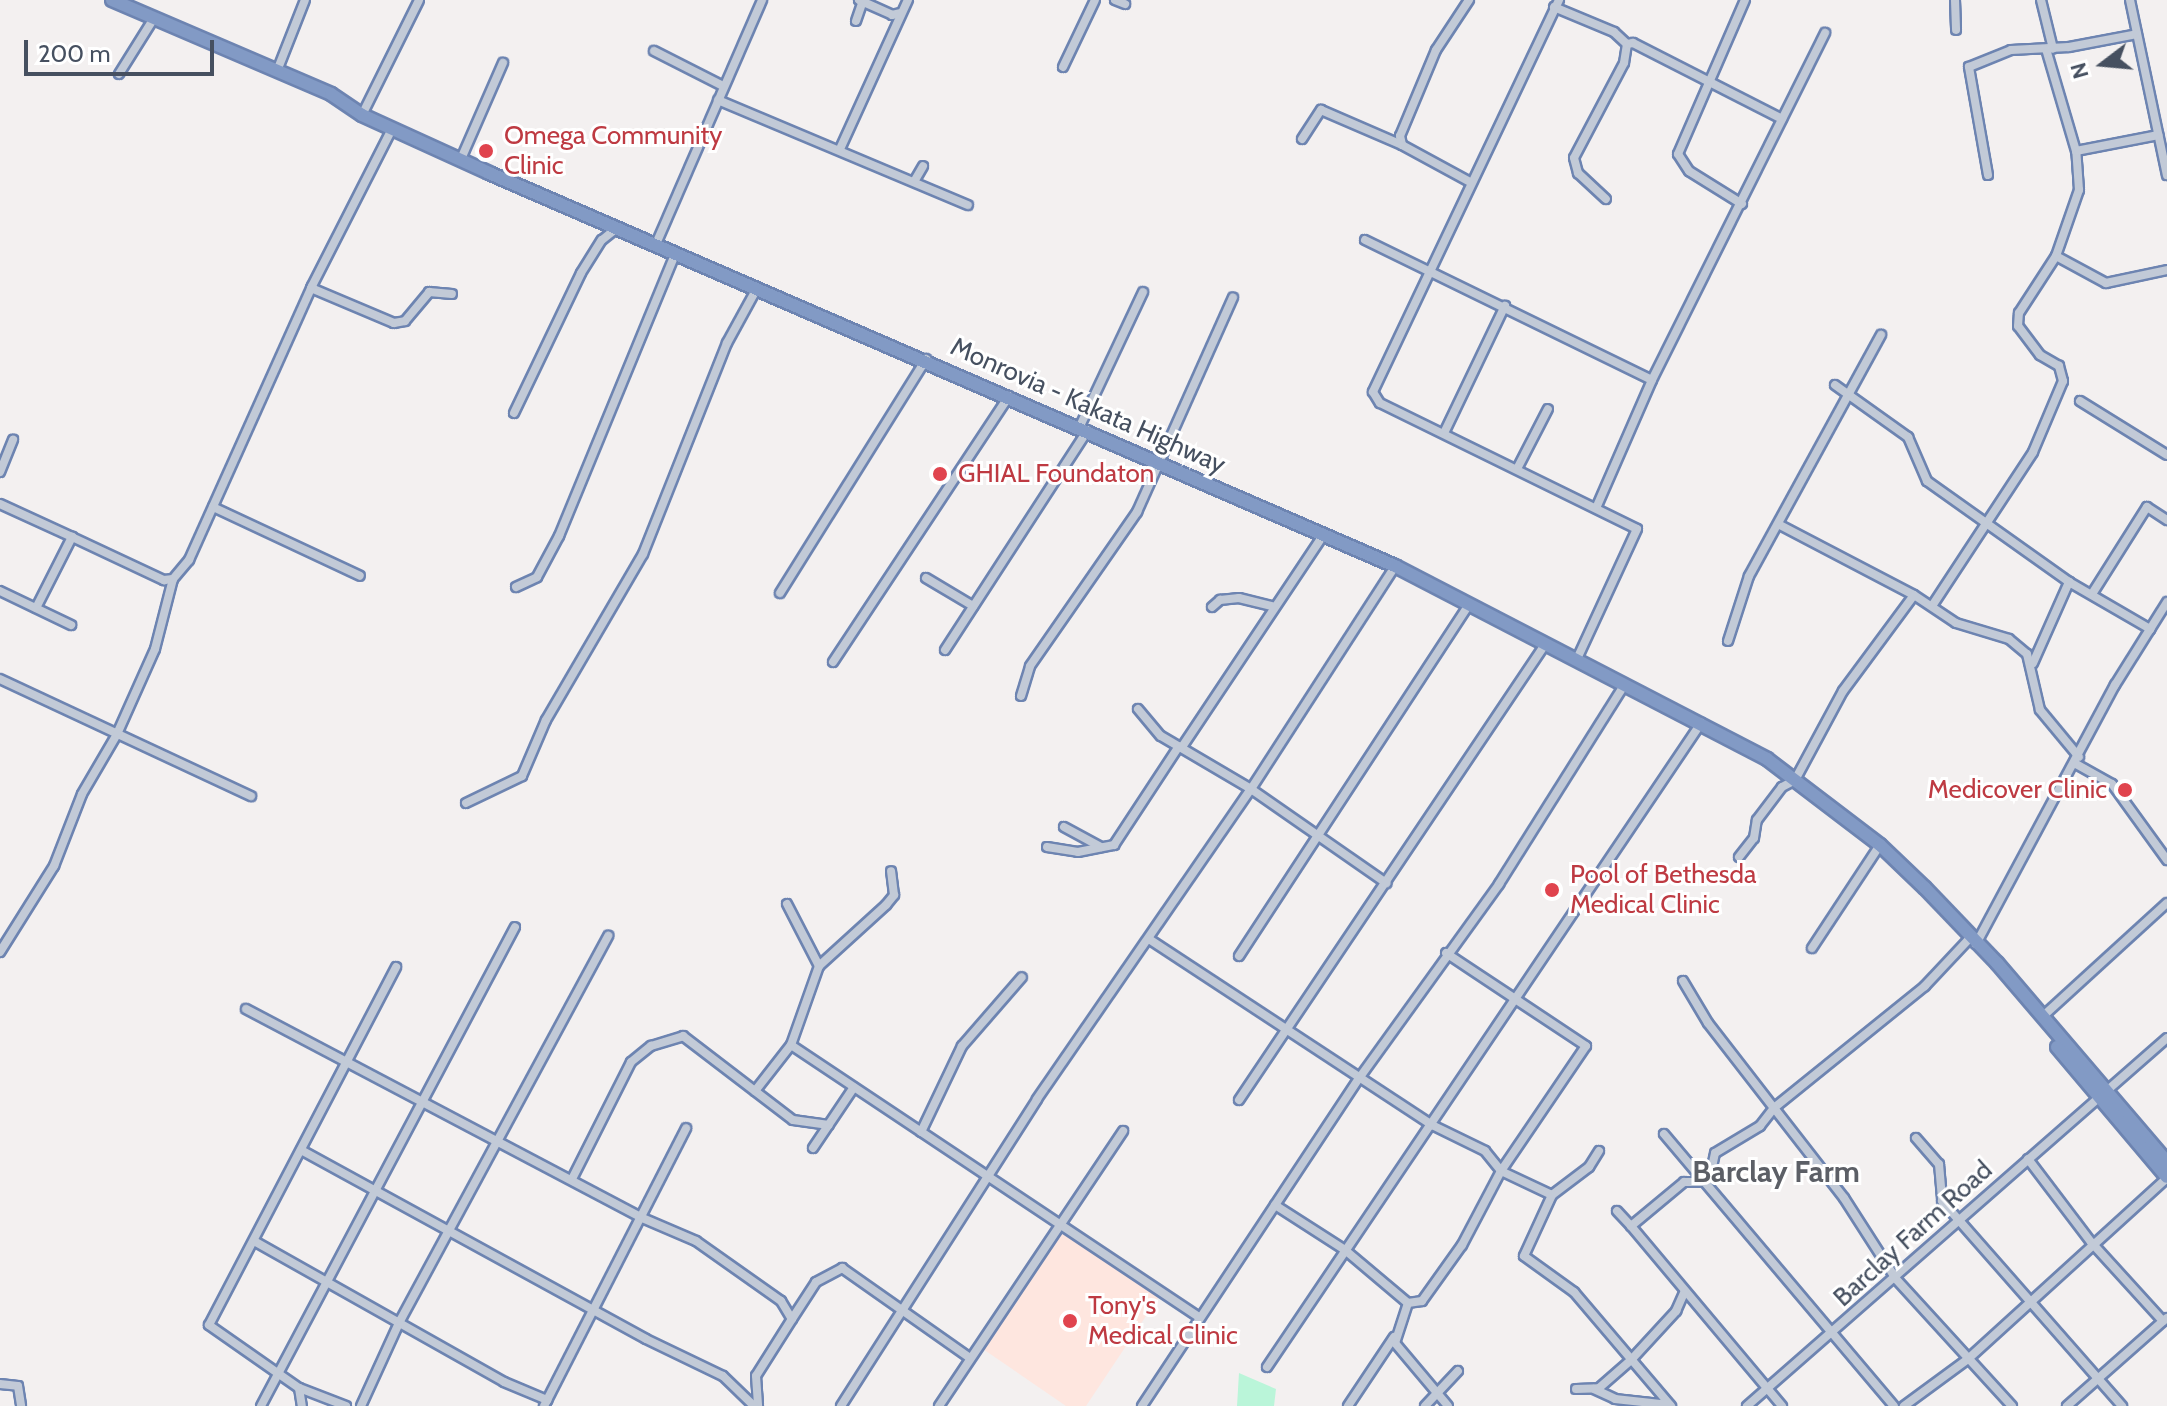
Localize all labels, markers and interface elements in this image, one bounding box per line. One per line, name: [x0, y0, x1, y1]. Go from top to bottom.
scale bar: [28, 24, 218, 74]
north arrow: [2063, 24, 2143, 104]
text: 200 m: [38, 39, 111, 68]
text: N: [2064, 60, 2095, 82]
place label: Omega Community Clinic: [504, 120, 722, 182]
marker: Omega Community Clinic: [475, 140, 497, 162]
street label: Monrovia - Kakata Highway: [946, 331, 1230, 481]
place label: GHIAL Foundaton: [958, 458, 1154, 490]
marker: GHIAL Foundaton: [929, 463, 951, 485]
place label: Medicover Clinic: [1928, 774, 2107, 806]
marker: Medicover Clinic: [2114, 779, 2136, 801]
place label: Pool of Bethesda Medical Clinic: [1570, 859, 1756, 920]
marker: Pool of Bethesda Medical Clinic: [1541, 879, 1563, 901]
district label: Barclay Farm: [1692, 1154, 1860, 1190]
street label: Barclay Farm Road: [1827, 1155, 1999, 1313]
place label: Tony's Medical Clinic: [1088, 1290, 1238, 1352]
marker: Tony's Medical Clinic: [1059, 1310, 1081, 1332]

